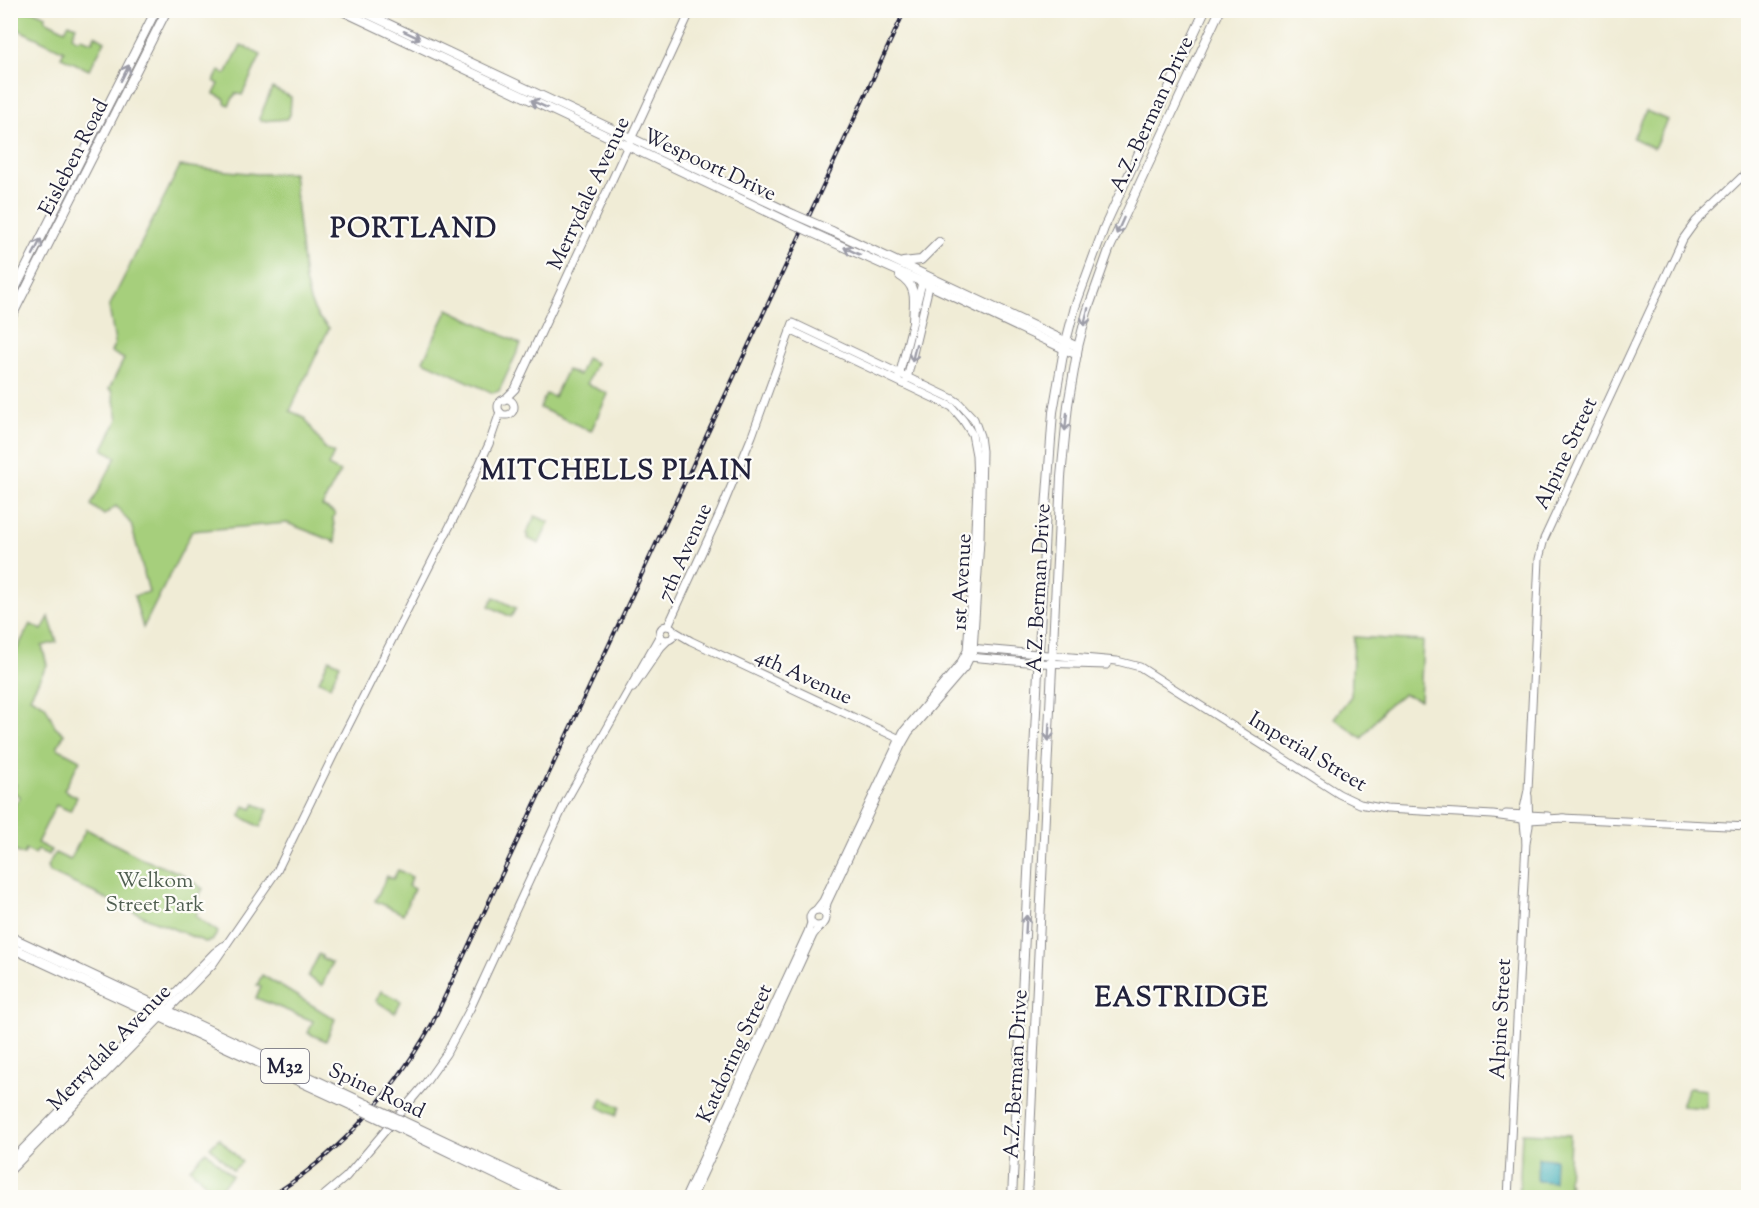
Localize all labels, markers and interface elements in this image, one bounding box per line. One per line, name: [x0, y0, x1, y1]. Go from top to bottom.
one-way arrow: [403, 30, 421, 42]
street label: A.Z. Berman Drive: [1103, 32, 1202, 198]
one-way arrow: [120, 64, 131, 82]
street label: Eisleben Road: [32, 94, 117, 222]
one-way arrow: [530, 98, 548, 110]
street label: Merrydale Avenue: [541, 112, 639, 276]
street label: Wespoort Drive: [638, 122, 781, 210]
district label: PORTLAND: [330, 211, 498, 250]
one-way arrow: [1113, 217, 1124, 235]
one-way arrow: [32, 238, 43, 256]
one-way arrow: [844, 245, 862, 257]
one-way arrow: [1080, 307, 1091, 326]
one-way arrow: [908, 343, 919, 362]
street label: Alpine Street: [1528, 393, 1606, 515]
one-way arrow: [1060, 412, 1071, 431]
district label: MITCHELLS PLAIN: [481, 453, 753, 492]
street label: 7th Avenue: [651, 499, 721, 607]
street label: A.Z. Berman Drive: [1021, 503, 1059, 673]
street label: 1st Avenue: [945, 533, 981, 631]
street label: 4th Avenue: [749, 642, 857, 713]
street label: Imperial Street: [1242, 705, 1372, 800]
one-way arrow: [1044, 722, 1055, 742]
park label: Welkom Street Park: [106, 867, 205, 921]
one-way arrow: [1021, 915, 1032, 935]
street label: Alpine Street: [1484, 958, 1520, 1080]
street label: Merrydale Avenue: [42, 978, 179, 1119]
street label: Katdoring Street: [691, 980, 781, 1128]
district label: EASTRIDGE: [1095, 980, 1269, 1019]
street label: A.Z. Berman Drive: [998, 989, 1036, 1159]
road number: M32: [261, 1049, 309, 1083]
street label: Spine Road: [323, 1056, 430, 1127]

